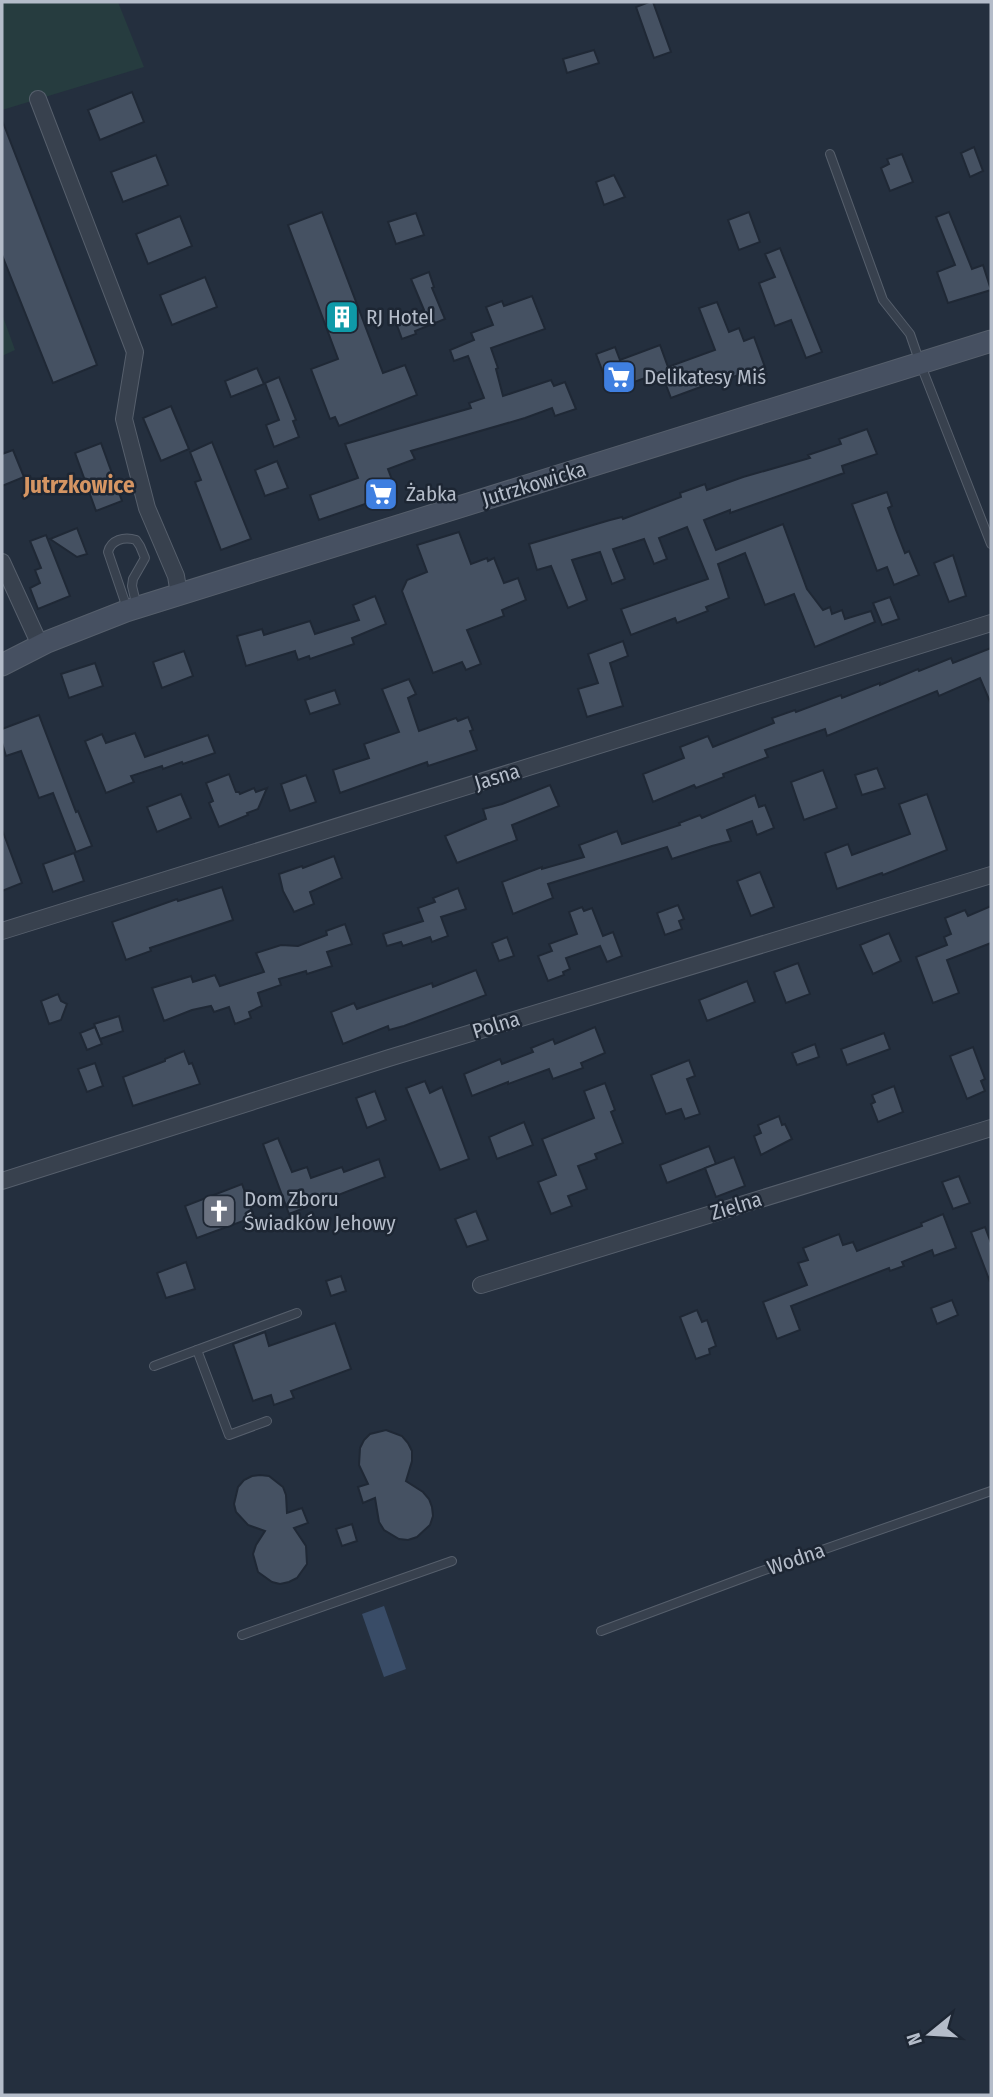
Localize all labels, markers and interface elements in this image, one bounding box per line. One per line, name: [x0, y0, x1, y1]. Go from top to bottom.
building icon: RJ Hotel: [323, 298, 361, 336]
place label: RJ Hotel: [366, 304, 435, 330]
supermarket icon: Delikatesy Miś: [600, 358, 638, 396]
place label: Delikatesy Miś: [644, 364, 766, 390]
street label: Jutrzkowicka: [479, 456, 589, 512]
district label: Jutrzkowice: [22, 471, 135, 499]
supermarket icon: Żabka: [362, 475, 400, 513]
place label: Żabka: [406, 481, 457, 507]
street label: Jasna: [471, 758, 523, 796]
street label: Polna: [469, 1006, 523, 1044]
place label: Dom Zboru Świadków Jehowy: [244, 1186, 396, 1236]
street label: Zielna: [707, 1186, 765, 1226]
church icon: Dom Zboru Świadków Jehowy: [200, 1192, 238, 1230]
street label: Wodna: [764, 1537, 828, 1581]
north arrow: [895, 1999, 965, 2069]
text: N: [902, 2030, 927, 2048]

